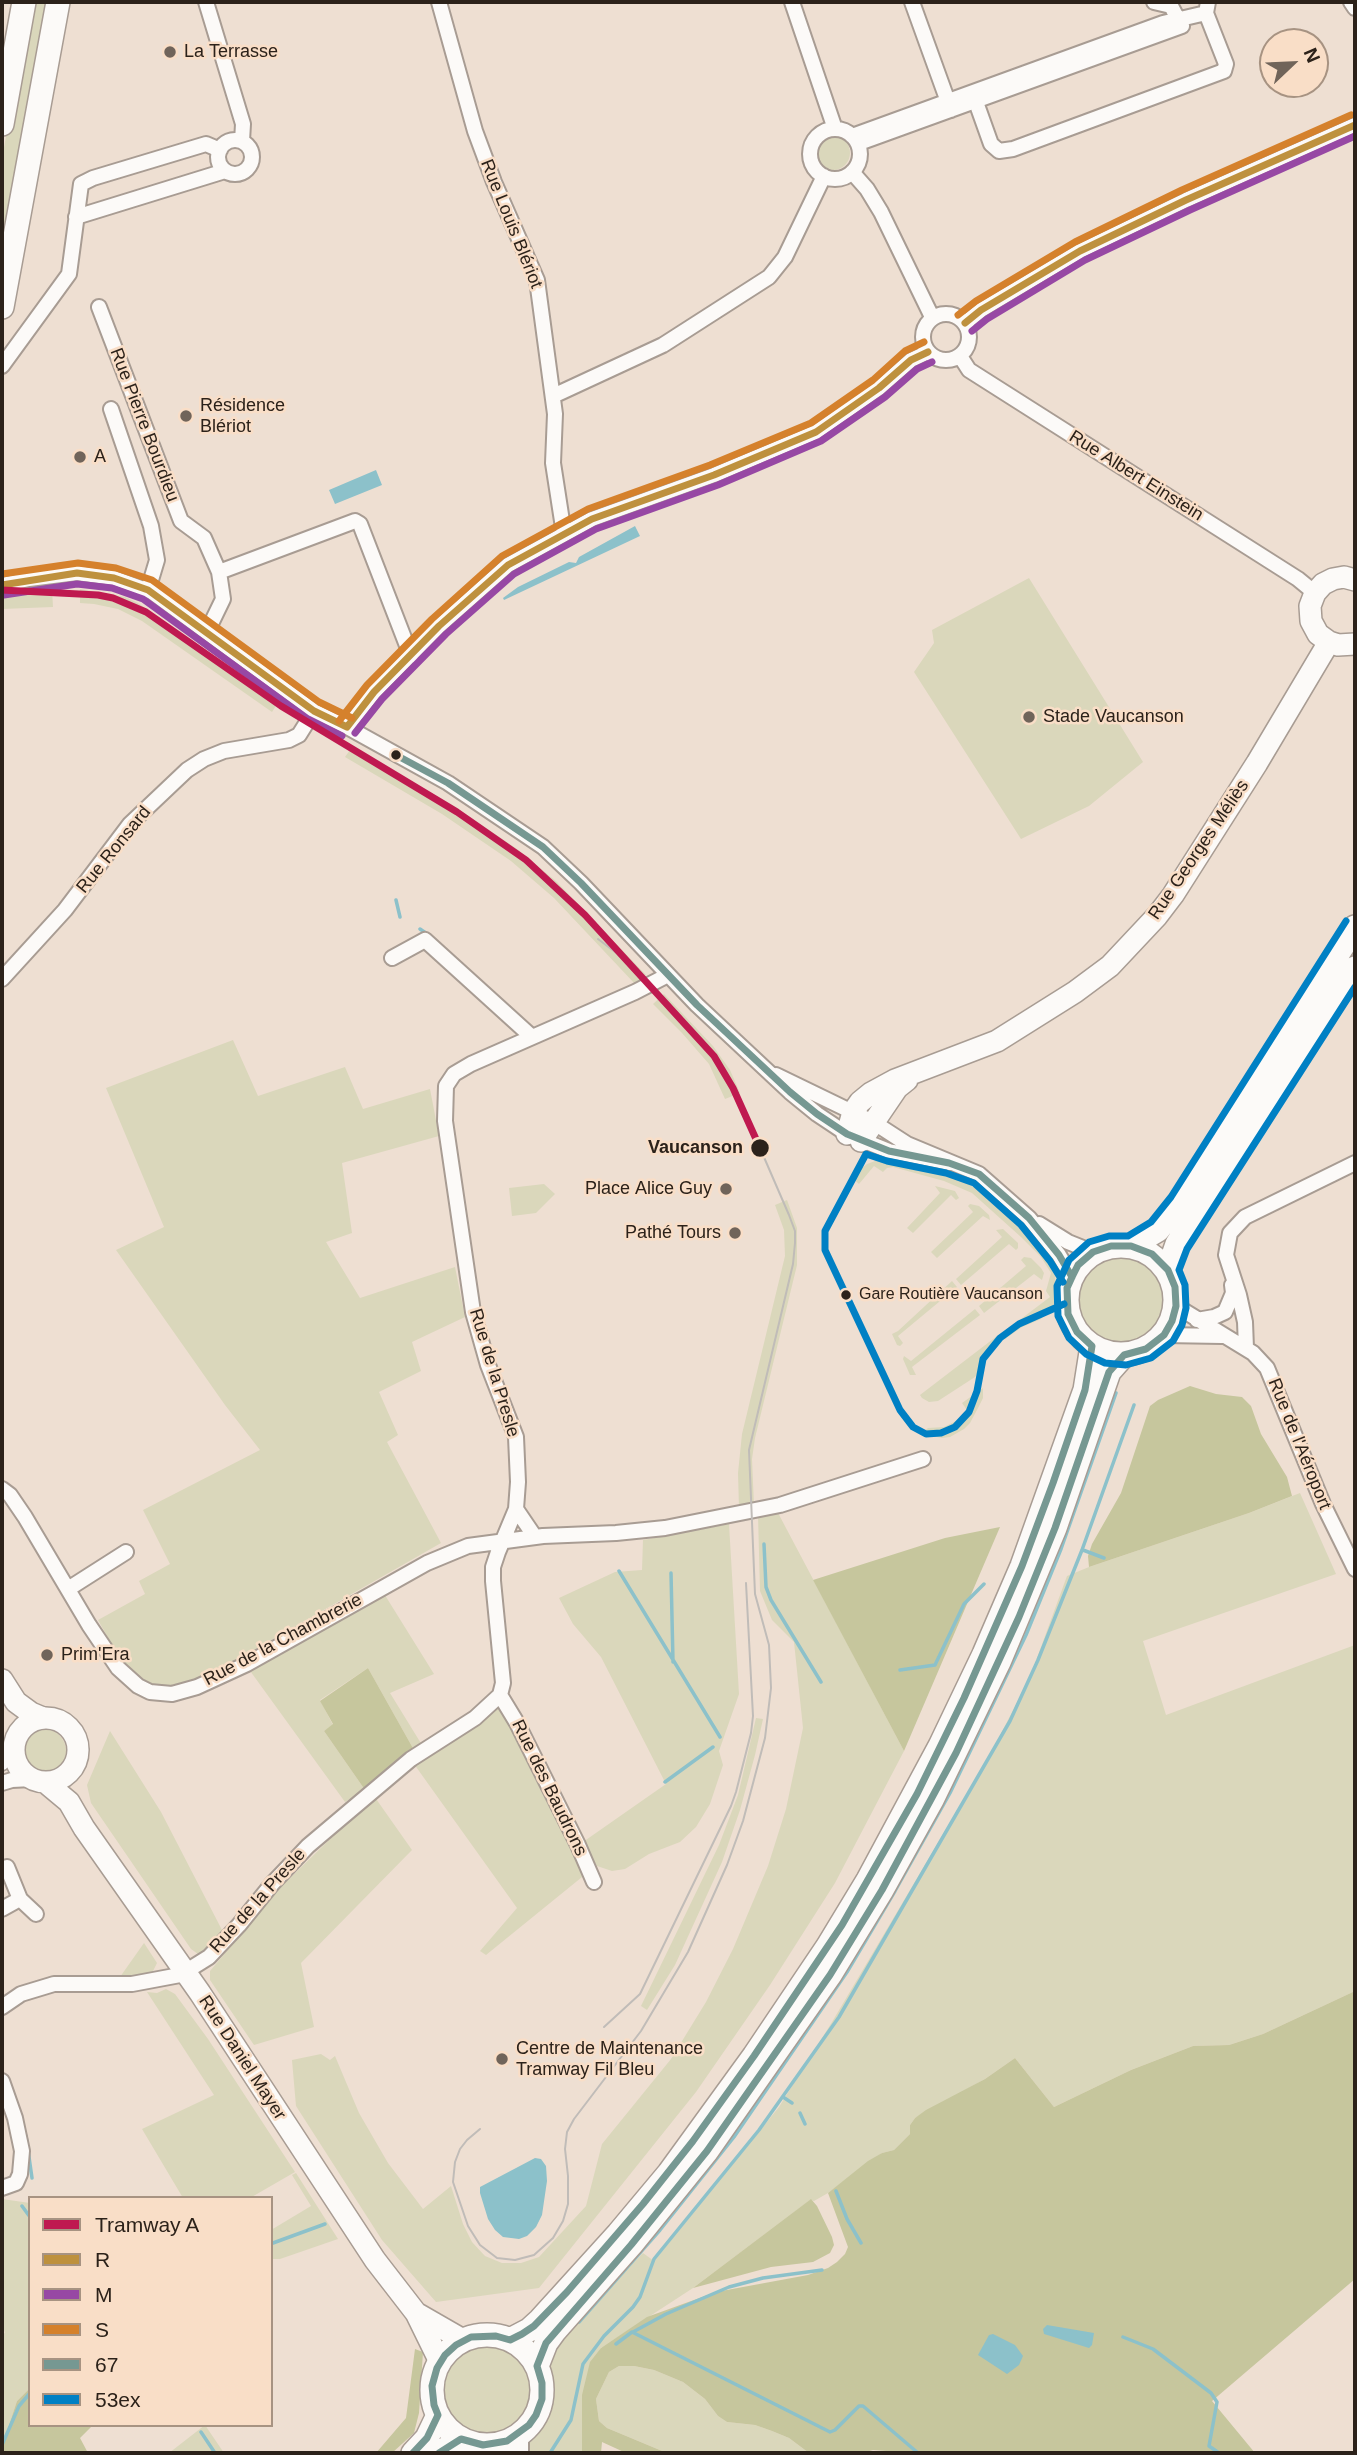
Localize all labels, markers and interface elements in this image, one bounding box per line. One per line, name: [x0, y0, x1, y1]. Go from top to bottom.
north arrow: [1259, 28, 1329, 98]
place label: La Terrasse: [184, 41, 278, 63]
marker: La Terrasse: [162, 44, 178, 60]
text: N: [1300, 45, 1324, 66]
street label: Rue Louis Blériot: [475, 156, 547, 292]
street label: Rue Pierre Bourdieu: [105, 345, 183, 505]
place label: Résidence Blériot: [200, 395, 285, 438]
marker: Résidence Blériot: [178, 408, 194, 424]
street label: Rue Albert Einstein: [1065, 426, 1207, 526]
place label: A: [94, 446, 106, 468]
marker: A: [72, 449, 88, 465]
place label: Stade Vaucanson: [1043, 706, 1184, 728]
marker: Stade Vaucanson: [1021, 709, 1037, 725]
unlabelled marker: [389, 748, 403, 762]
street label: Rue Georges Méliès: [1144, 776, 1254, 924]
street label: Rue Ronsard: [72, 802, 156, 898]
place label: Vaucanson: [648, 1137, 743, 1159]
marker: Vaucanson: [749, 1137, 771, 1159]
place label: Place Alice Guy: [585, 1178, 712, 1200]
marker: Place Alice Guy: [718, 1181, 734, 1197]
place label: Pathé Tours: [625, 1222, 721, 1244]
marker: Pathé Tours: [727, 1225, 743, 1241]
place label: Gare Routière Vaucanson: [859, 1285, 1043, 1305]
marker: Gare Routière Vaucanson: [839, 1288, 853, 1302]
street label: Rue de la Presle: [464, 1306, 524, 1440]
street label: Rue de l'Aéroport: [1263, 1375, 1335, 1513]
street label: Rue de la Chambrerie: [200, 1589, 366, 1691]
place label: Prim'Era: [61, 1644, 129, 1666]
marker: Prim'Era: [39, 1647, 55, 1663]
street label: Rue des Baudrons: [507, 1716, 591, 1860]
street label: Rue de la Presle: [205, 1844, 311, 1958]
street label: Rue Daniel Mayer: [194, 1992, 290, 2124]
place label: Centre de Maintenance Tramway Fil Bleu: [516, 2038, 703, 2080]
marker: Centre de Maintenance Tramway Fil Bleu: [494, 2051, 510, 2067]
legend: [28, 2196, 273, 2427]
text: Tramway A: [95, 2213, 199, 2236]
text: R: [95, 2248, 110, 2271]
text: M: [95, 2283, 113, 2306]
text: S: [95, 2318, 109, 2341]
text: 67: [95, 2353, 118, 2376]
text: 53ex: [95, 2388, 141, 2411]

